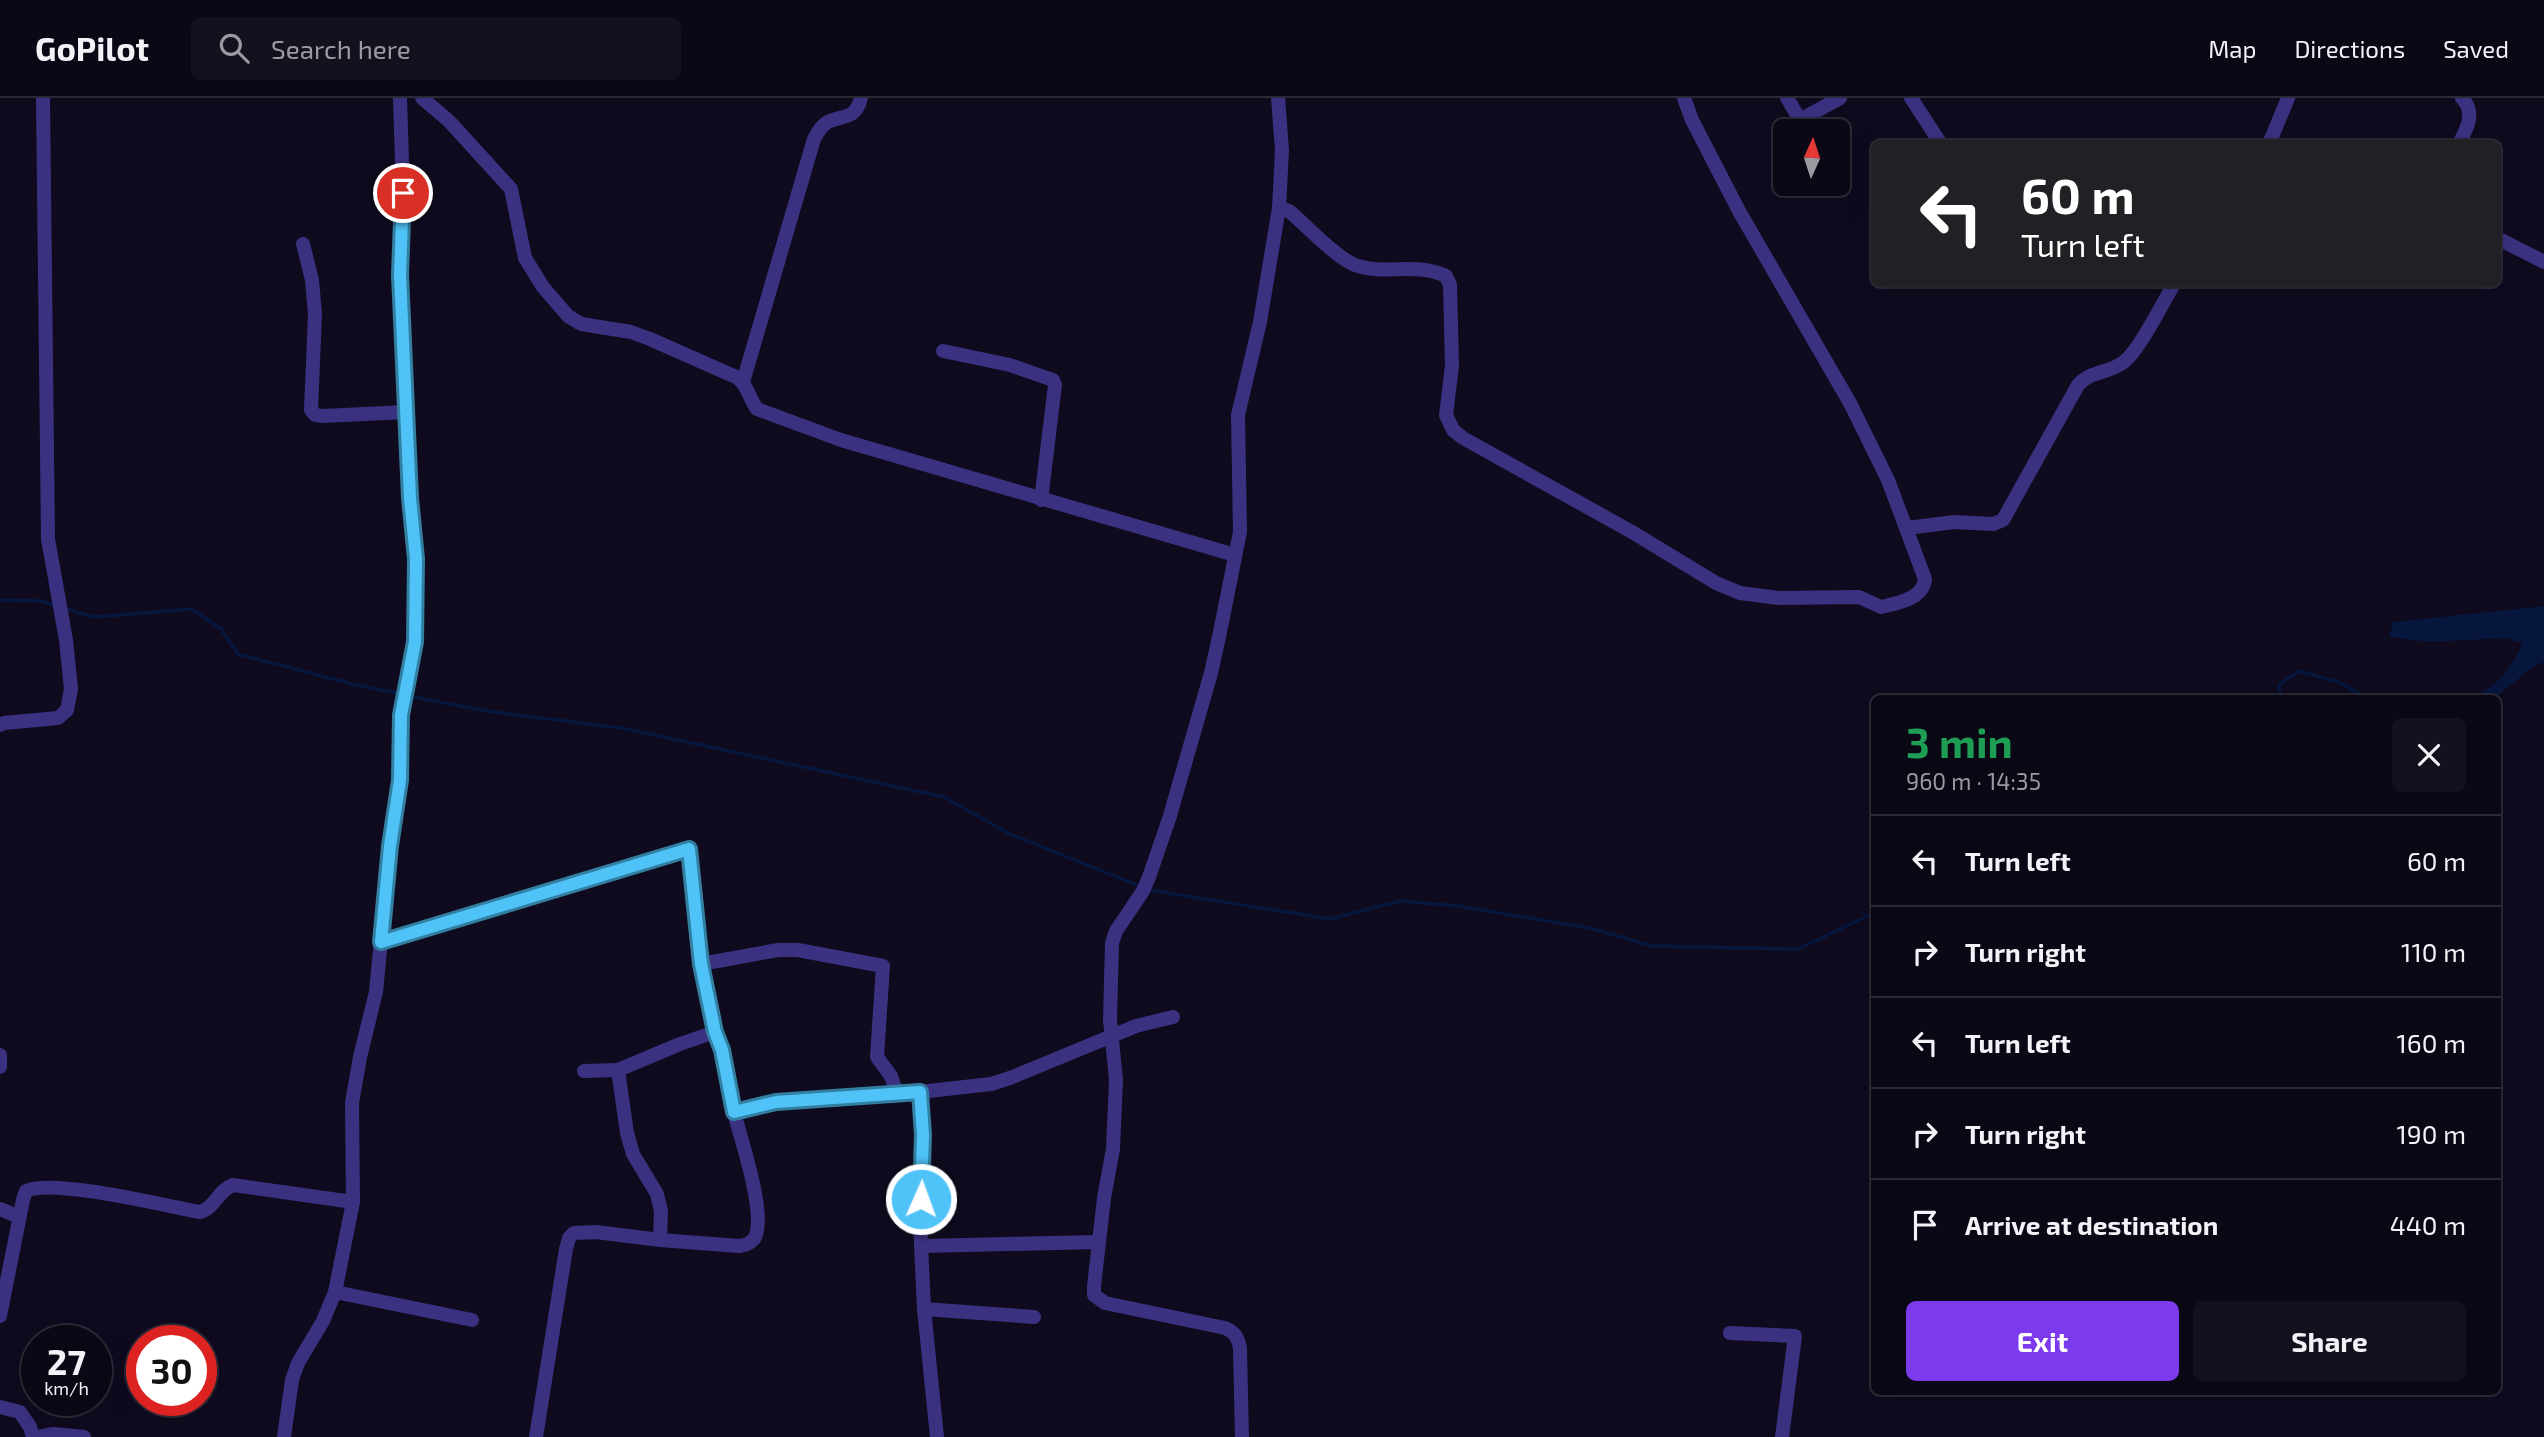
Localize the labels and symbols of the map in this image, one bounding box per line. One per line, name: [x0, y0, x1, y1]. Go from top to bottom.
north arrow: [1773, 119, 1850, 196]
pin: [373, 163, 433, 223]
position arrow: [884, 1162, 958, 1236]
speed limit sign: 30: [126, 1325, 217, 1416]

